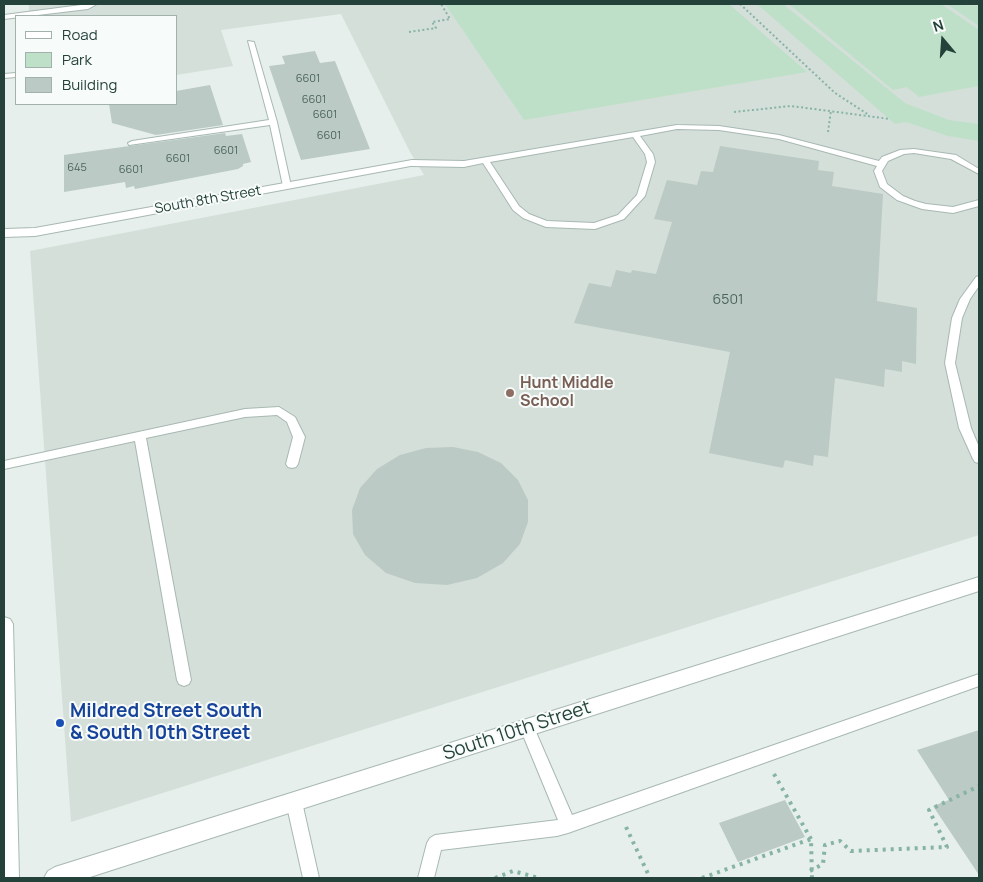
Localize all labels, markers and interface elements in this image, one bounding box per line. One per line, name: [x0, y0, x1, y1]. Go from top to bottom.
legend: [15, 15, 178, 105]
north arrow: [918, 15, 968, 65]
text: N: [930, 15, 946, 36]
text: Road: [62, 24, 98, 45]
text: Park: [62, 49, 92, 70]
house number: 6601: [296, 72, 320, 86]
text: Building: [62, 74, 117, 95]
house number: 6601: [302, 93, 326, 107]
house number: 6601: [313, 108, 337, 122]
house number: 6601: [317, 129, 341, 143]
house number: 6601: [214, 144, 238, 158]
house number: 6601: [166, 152, 190, 166]
house number: 645: [67, 161, 87, 175]
house number: 6601: [119, 163, 143, 177]
street label: South 8th Street: [153, 182, 263, 218]
house number: 6501: [713, 292, 743, 308]
place label: Hunt Middle School: [520, 374, 614, 412]
marker: Hunt Middle School: [504, 387, 516, 399]
street label: South 10th Street: [440, 696, 594, 766]
place label: Mildred Street South & South 10th Street: [70, 701, 262, 745]
marker: Mildred Street South & South 10th Street: [54, 717, 66, 729]

